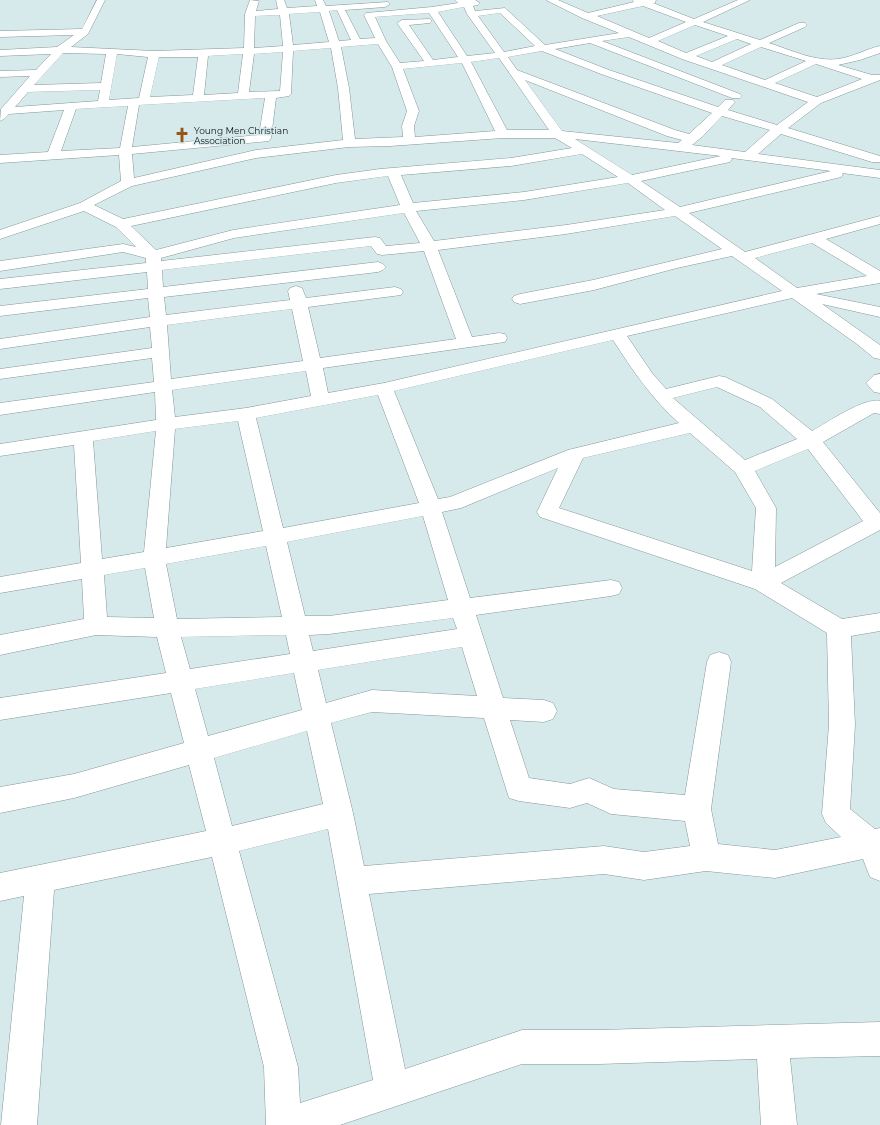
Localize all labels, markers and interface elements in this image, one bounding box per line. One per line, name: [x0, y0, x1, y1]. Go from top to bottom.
place label: Young Men Christian Association: [194, 125, 288, 146]
church icon: Young Men Christian Association: [173, 126, 191, 144]

